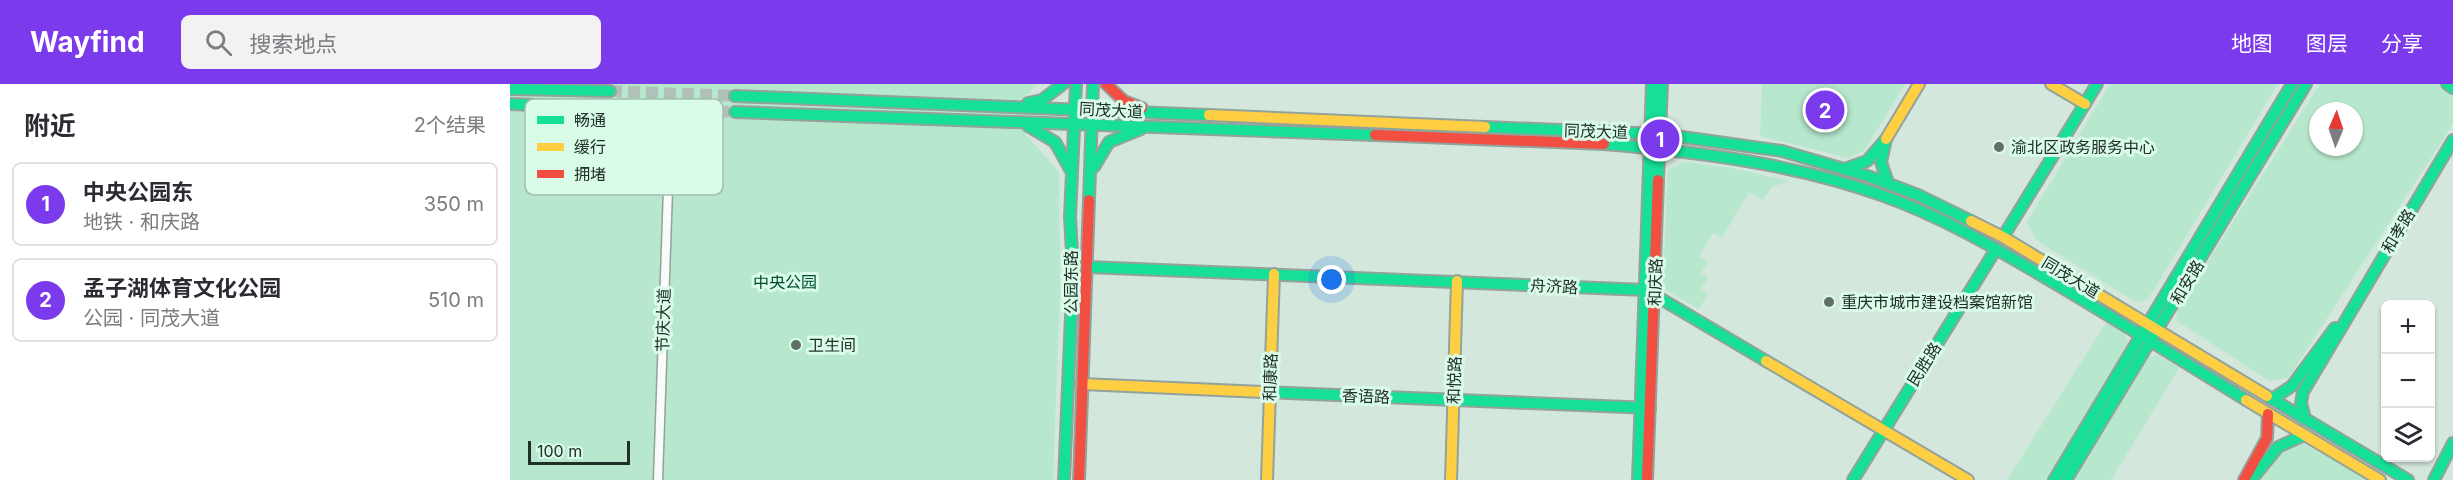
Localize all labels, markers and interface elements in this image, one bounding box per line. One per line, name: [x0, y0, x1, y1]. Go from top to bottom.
search box: [181, 15, 601, 69]
text: Wayfind: [30, 25, 145, 59]
icon: search: [202, 26, 235, 59]
text: 搜索地点: [250, 31, 338, 57]
text: 地图: [2231, 31, 2273, 56]
text: 图层: [2306, 31, 2348, 56]
text: 分享: [2381, 31, 2423, 56]
pin: 2: [1806, 87, 1844, 132]
street label: 同茂大道: [1079, 98, 1143, 122]
legend: [525, 99, 723, 195]
north arrow: [2309, 102, 2363, 156]
text: 附近: [24, 110, 76, 141]
text: 畅通: [574, 110, 606, 130]
text: 2个结果: [414, 113, 486, 137]
pin: 1: [1640, 116, 1680, 162]
street label: 同茂大道: [1564, 120, 1628, 142]
text: 缓行: [574, 137, 606, 157]
place label: 渝北区政务服务中心: [2011, 137, 2155, 157]
marker: 渝北区政务服务中心: [1992, 140, 2006, 154]
text: 拥堵: [574, 164, 606, 184]
text: 中央公园东: [83, 179, 193, 205]
text: 1: [41, 192, 50, 216]
text: 350 m: [424, 192, 484, 216]
street label: 和孝路: [2377, 205, 2419, 257]
text: 地铁 · 和庆路: [83, 210, 200, 234]
street label: 公园东路: [1061, 250, 1081, 314]
street label: 同茂大道: [2038, 252, 2104, 302]
street label: 和安路: [2166, 256, 2208, 308]
street label: 和庆路: [1644, 258, 1666, 306]
your location: [1317, 265, 1346, 294]
park label: 中央公园: [753, 272, 817, 292]
text: 孟子湖体育文化公园: [83, 275, 281, 301]
street label: 舟济路: [1530, 275, 1578, 297]
text: 2: [39, 288, 52, 312]
text: 510 m: [428, 288, 484, 312]
street label: 节庆大道: [652, 288, 674, 352]
place label: 重庆市城市建设档案馆新馆: [1841, 292, 2033, 312]
marker: 重庆市城市建设档案馆新馆: [1822, 295, 1836, 309]
map controls: [2381, 300, 2435, 462]
button: +: [2381, 300, 2435, 354]
text: 公园 · 同茂大道: [83, 306, 220, 330]
place label: 卫生间: [808, 335, 856, 355]
marker: 卫生间: [789, 338, 803, 352]
street label: 民胜路: [1903, 338, 1945, 390]
street label: 和康路: [1259, 353, 1281, 401]
button: −: [2381, 354, 2435, 408]
street label: 和悦路: [1443, 356, 1465, 404]
street label: 香语路: [1342, 385, 1390, 407]
button: layers: [2381, 408, 2435, 462]
scale bar: [528, 438, 630, 466]
text: 100 m: [537, 441, 582, 461]

